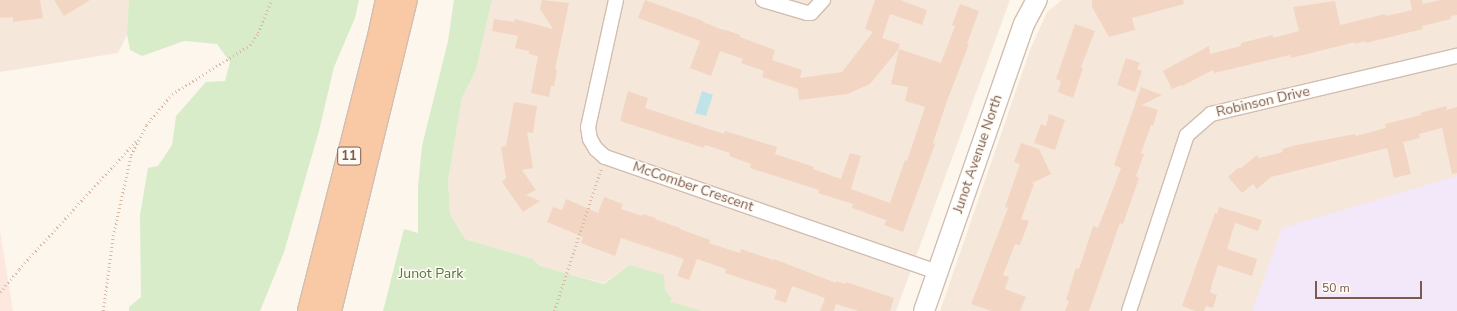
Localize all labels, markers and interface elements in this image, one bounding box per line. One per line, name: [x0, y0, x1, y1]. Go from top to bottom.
street label: Robinson Drive: [1215, 83, 1311, 121]
street label: Junot Avenue North: [950, 93, 1006, 215]
road number: 11: [337, 145, 361, 167]
street label: McComber Crescent: [630, 158, 756, 216]
park label: Junot Park: [399, 266, 463, 282]
scale bar: [1317, 273, 1424, 299]
text: 50 m: [1322, 280, 1350, 296]

